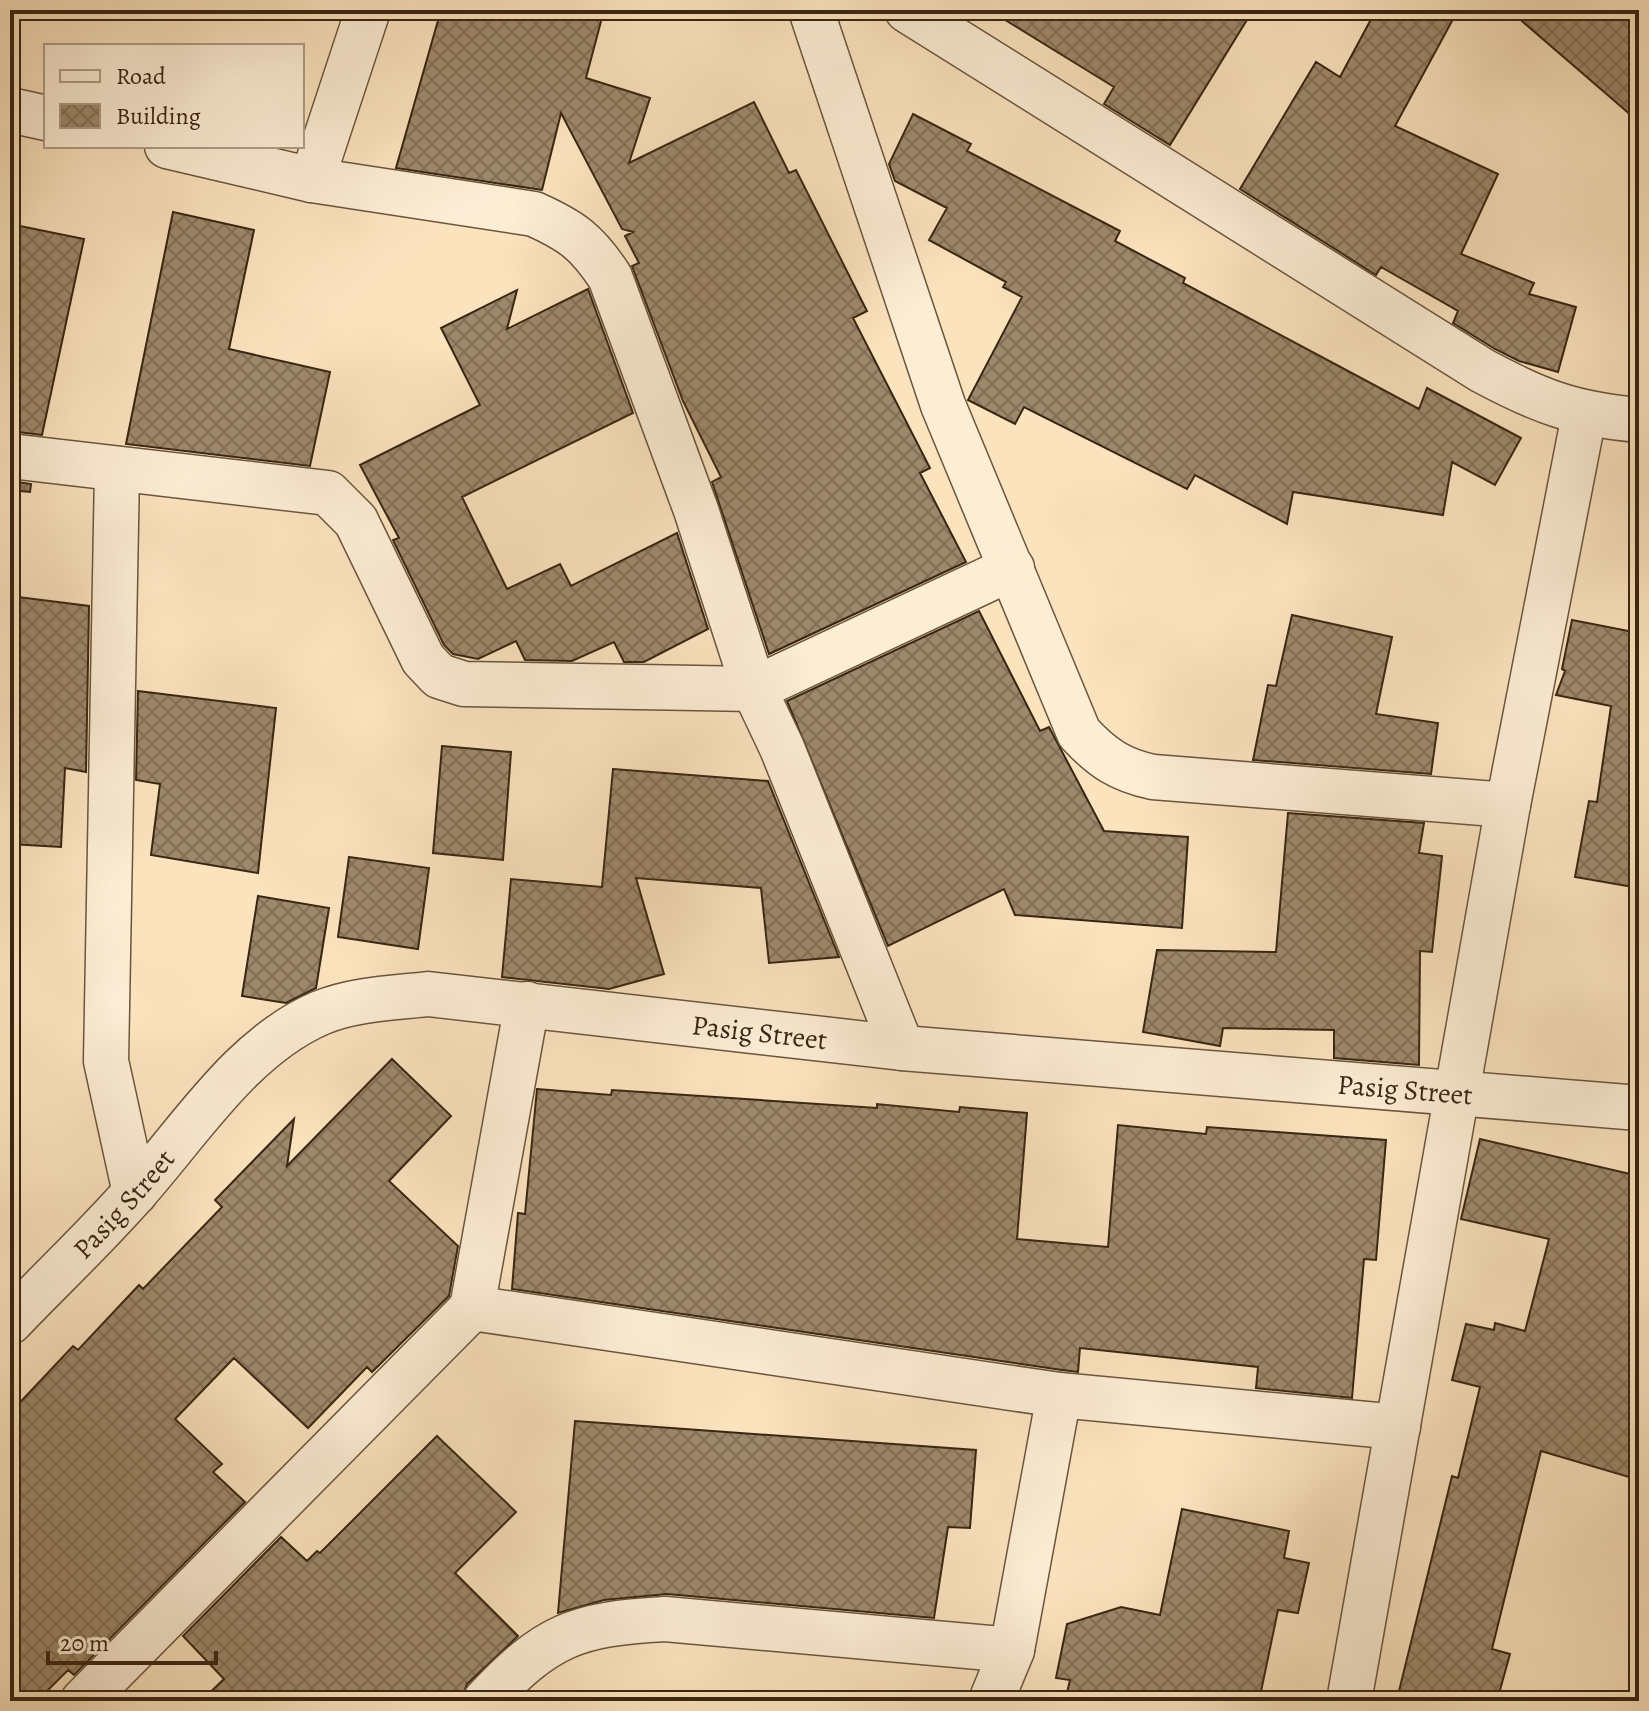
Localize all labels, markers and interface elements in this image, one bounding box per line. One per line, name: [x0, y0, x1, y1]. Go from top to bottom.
legend: [44, 44, 304, 148]
text: Road: [116, 60, 166, 92]
text: Building: [116, 100, 201, 132]
street label: Pasig Street: [690, 1006, 829, 1059]
street label: Pasig Street: [1336, 1066, 1474, 1114]
street label: Pasig Street: [65, 1141, 184, 1267]
scale bar: [48, 1615, 216, 1665]
text: 20 m: [60, 1627, 109, 1659]

